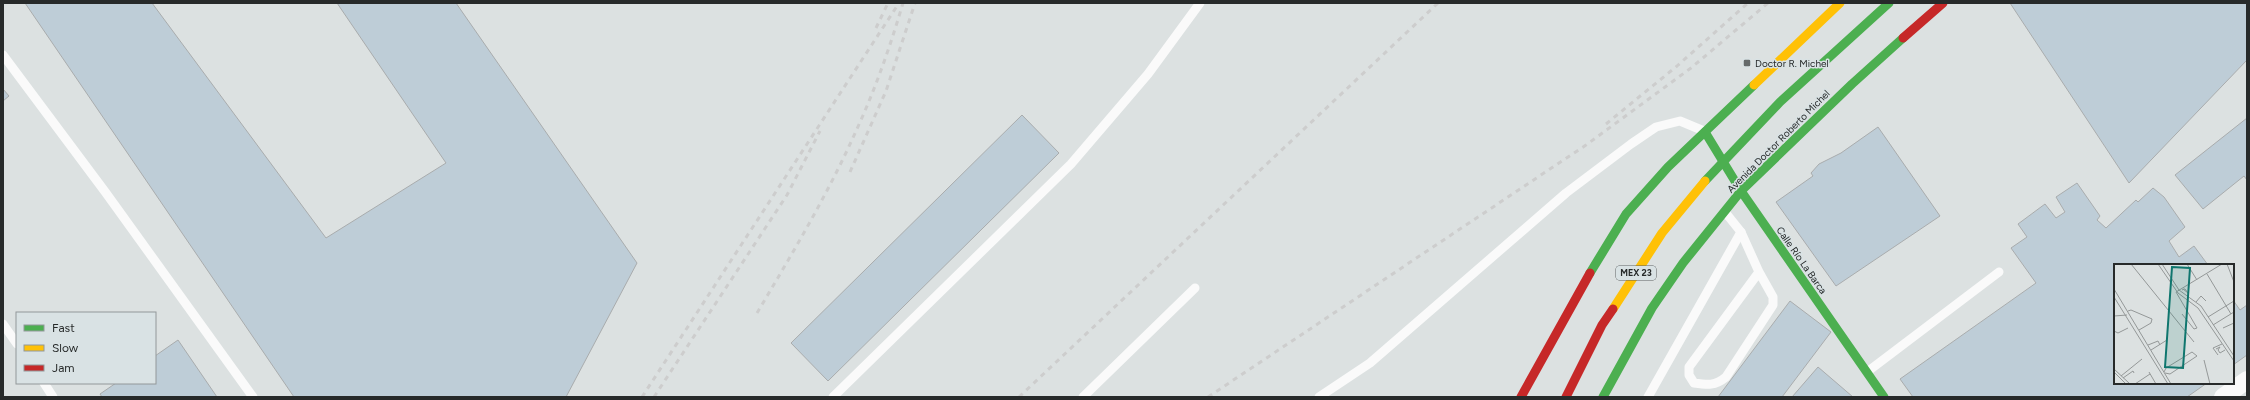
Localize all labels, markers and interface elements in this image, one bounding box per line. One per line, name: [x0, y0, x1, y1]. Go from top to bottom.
place label: Doctor R. Michel: [1755, 57, 1829, 70]
marker: Doctor R. Michel: [1742, 58, 1752, 68]
street label: Avenida Doctor Roberto Michel: [1724, 87, 1833, 196]
street label: Calle Río La Barca: [1774, 224, 1830, 297]
inset map: [2114, 264, 2234, 384]
road number: MEX 23: [1616, 266, 1656, 280]
legend: [16, 312, 156, 384]
text: Fast: [52, 321, 75, 335]
text: Slow: [52, 341, 79, 355]
text: Jam: [52, 361, 75, 375]

